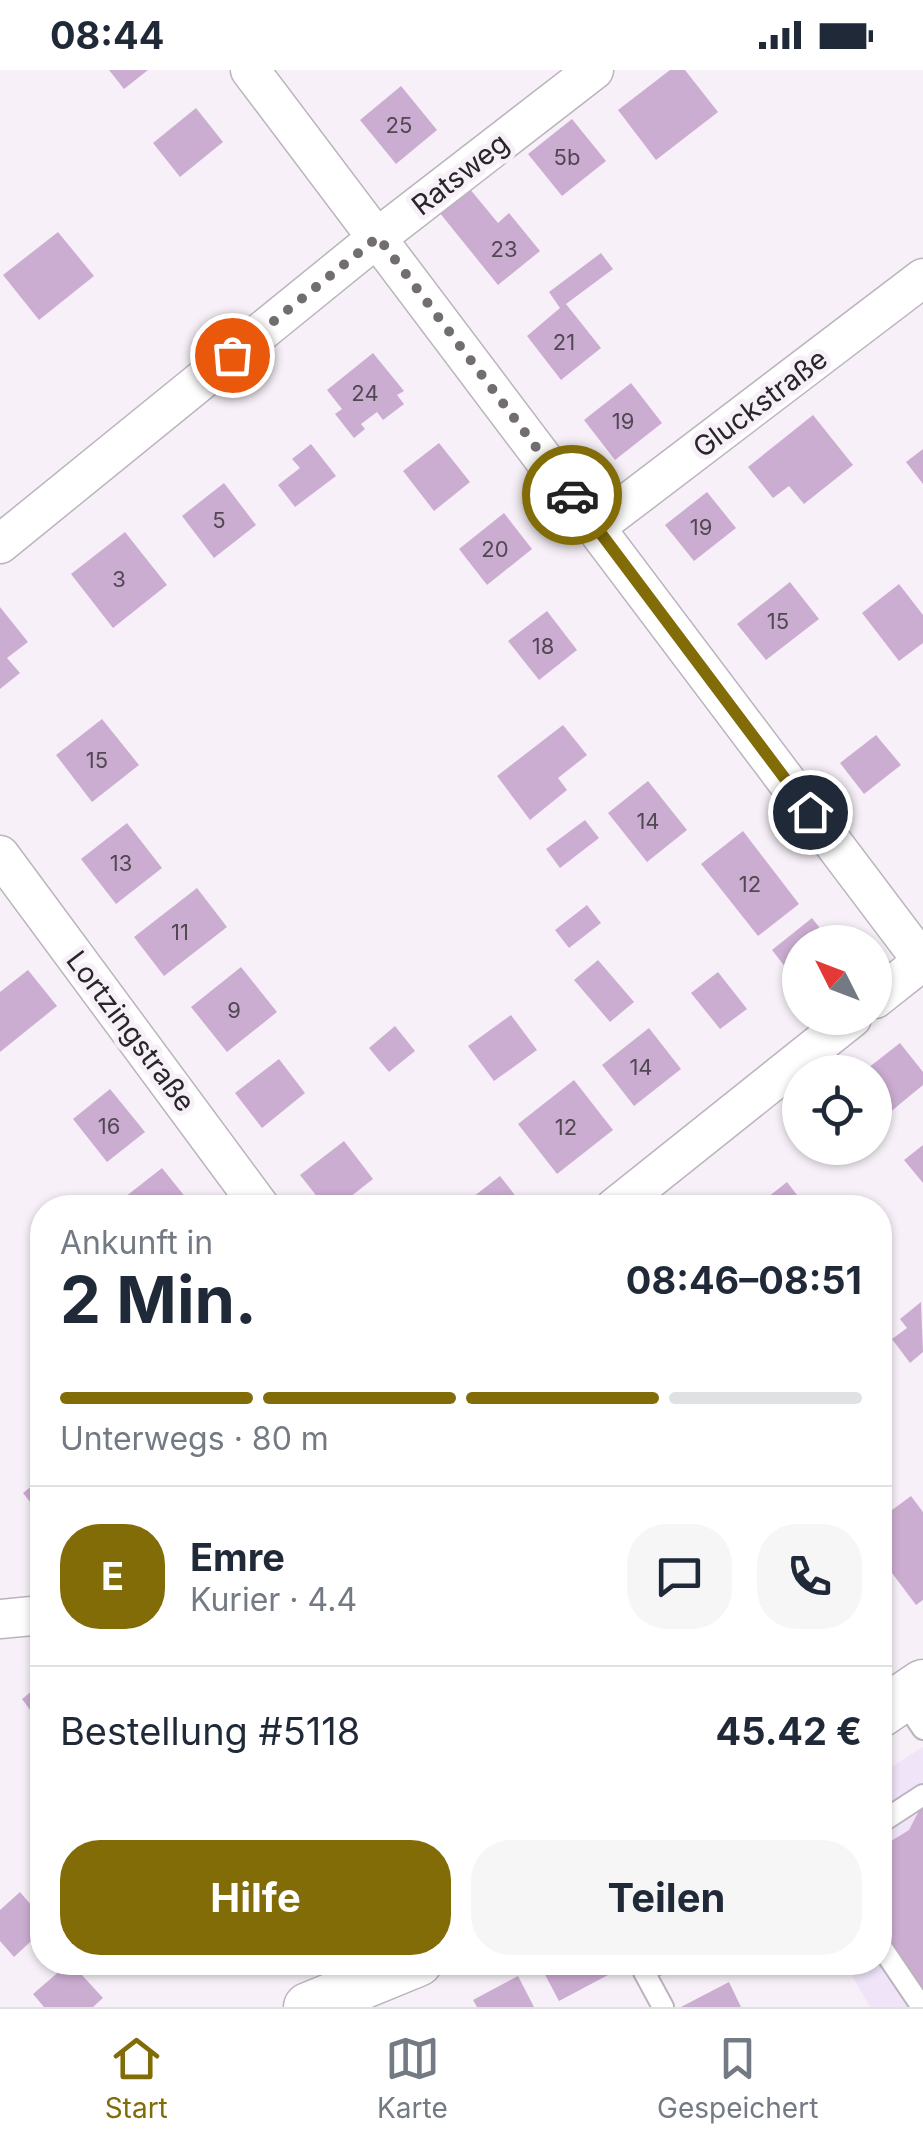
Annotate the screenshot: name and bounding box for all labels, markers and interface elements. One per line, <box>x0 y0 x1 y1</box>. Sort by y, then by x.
text: 08:44 <box>50 12 164 58</box>
house number: 25 <box>386 112 412 138</box>
street label: Ratsweg <box>405 126 515 222</box>
house number: 5b <box>554 144 580 170</box>
house number: 23 <box>490 236 518 262</box>
pin <box>190 313 275 398</box>
icon: bag <box>205 328 260 383</box>
house number: 21 <box>553 329 575 355</box>
street label: Gluckstraße <box>686 341 834 465</box>
house number: 24 <box>351 380 379 406</box>
house number: 19 <box>612 408 634 434</box>
courier <box>522 445 622 545</box>
icon: car <box>545 468 600 523</box>
house number: 5 <box>212 507 226 533</box>
house number: 19 <box>690 514 712 540</box>
house number: 20 <box>481 536 509 562</box>
house number: 3 <box>112 566 126 592</box>
house number: 15 <box>767 608 789 634</box>
house number: 18 <box>532 633 554 659</box>
house number: 15 <box>86 747 108 773</box>
pin <box>768 770 853 855</box>
icon: home <box>783 785 838 840</box>
house number: 14 <box>636 808 660 834</box>
house number: 13 <box>110 850 132 876</box>
house number: 12 <box>739 871 761 897</box>
house number: 11 <box>171 919 189 945</box>
north arrow <box>782 925 892 1035</box>
map controls <box>782 925 892 1165</box>
street label: Lortzingstraße <box>59 944 203 1118</box>
house number: 9 <box>227 997 241 1023</box>
house number: 14 <box>629 1054 653 1080</box>
button: locate <box>782 1055 892 1165</box>
house number: 16 <box>98 1113 120 1139</box>
house number: 12 <box>555 1114 577 1140</box>
text: Ankunft in <box>60 1223 213 1262</box>
text: 08:46–08:51 <box>626 1257 862 1303</box>
text: 2 Min. <box>60 1260 257 1339</box>
text: Unterwegs · 80 m <box>60 1419 329 1458</box>
button: chat <box>627 1524 732 1629</box>
button: phone <box>757 1524 862 1629</box>
text: Emre <box>190 1534 285 1580</box>
text: E <box>101 1553 124 1599</box>
text: Kurier · 4.4 <box>190 1580 357 1619</box>
text: Bestellung #5118 <box>60 1708 360 1754</box>
text: 45.42 € <box>716 1708 862 1754</box>
button: Hilfe <box>60 1840 451 1955</box>
button: Teilen <box>471 1840 862 1955</box>
tab: Start <box>105 2031 168 2125</box>
tab: Karte <box>377 2031 448 2125</box>
tab: Gespeichert <box>657 2031 818 2125</box>

